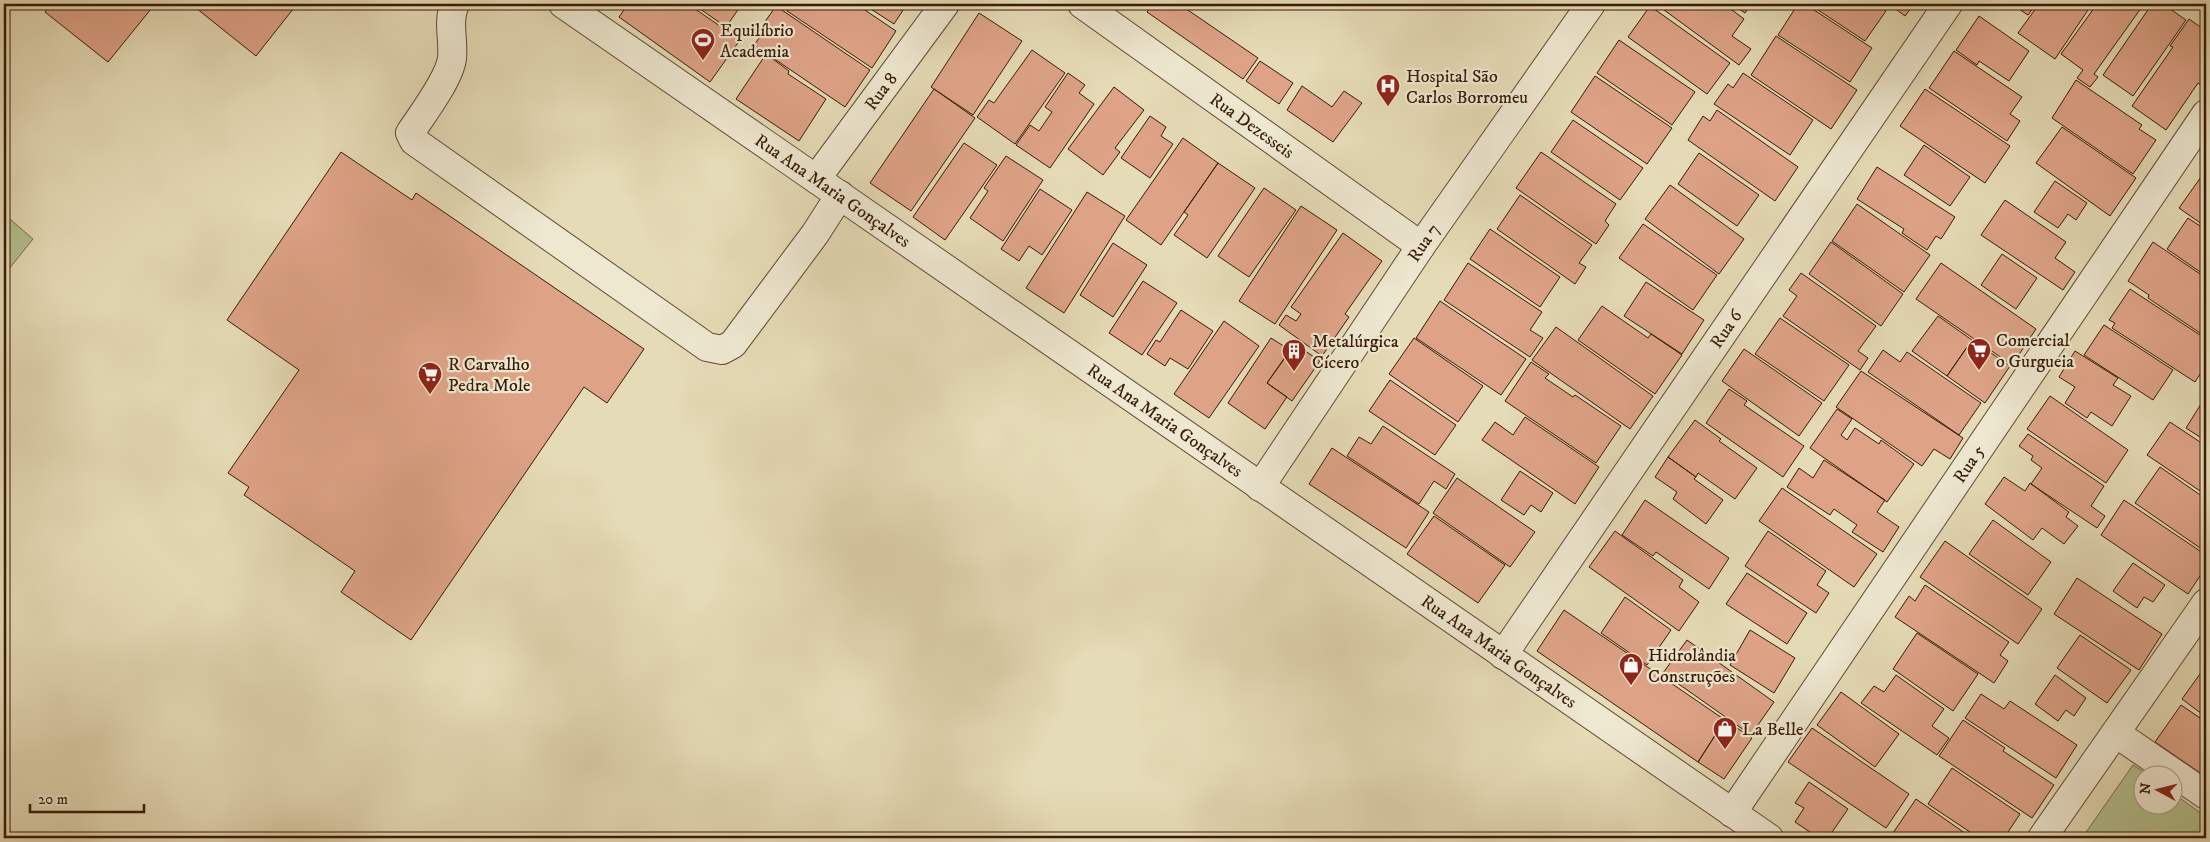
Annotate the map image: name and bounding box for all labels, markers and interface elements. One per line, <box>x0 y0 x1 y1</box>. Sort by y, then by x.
place label: Equilíbrio Academia <box>720 20 794 63</box>
sports icon: Equilíbrio Academia <box>690 27 716 61</box>
place label: Hospital São Carlos Borromeu <box>1406 66 1528 109</box>
street label: Rua 8 <box>860 69 903 115</box>
hospital icon: Hospital São Carlos Borromeu <box>1375 73 1401 107</box>
street label: Rua Dezesseis <box>1205 89 1298 164</box>
street label: Rua Ana Maria Gonçalves <box>750 130 914 253</box>
street label: Rua 7 <box>1403 220 1445 267</box>
street label: Rua 6 <box>1706 306 1748 353</box>
place label: Comercial o Gurgueia <box>1996 330 2074 373</box>
place label: Metalúrgica Cícero <box>1312 331 1399 374</box>
supermarket icon: Comercial o Gurgueia <box>1966 337 1992 371</box>
building icon: Metalúrgica Cícero <box>1281 338 1307 372</box>
place label: R Carvalho Pedra Mole <box>448 354 531 397</box>
street label: Rua Ana Maria Gonçalves <box>1082 360 1247 483</box>
supermarket icon: R Carvalho Pedra Mole <box>417 361 443 395</box>
street label: Rua 5 <box>1949 441 1990 487</box>
street label: Rua Ana Maria Gonçalves <box>1416 591 1580 714</box>
place label: Hidrolândia Construções <box>1648 645 1736 688</box>
shop icon: Hidrolândia Construções <box>1618 652 1644 686</box>
shop icon: La Belle <box>1712 716 1738 750</box>
place label: La Belle <box>1742 719 1804 741</box>
north arrow <box>2132 764 2182 814</box>
text: N <box>2136 781 2156 795</box>
scale bar <box>30 782 144 814</box>
text: 20 m <box>38 790 68 809</box>

